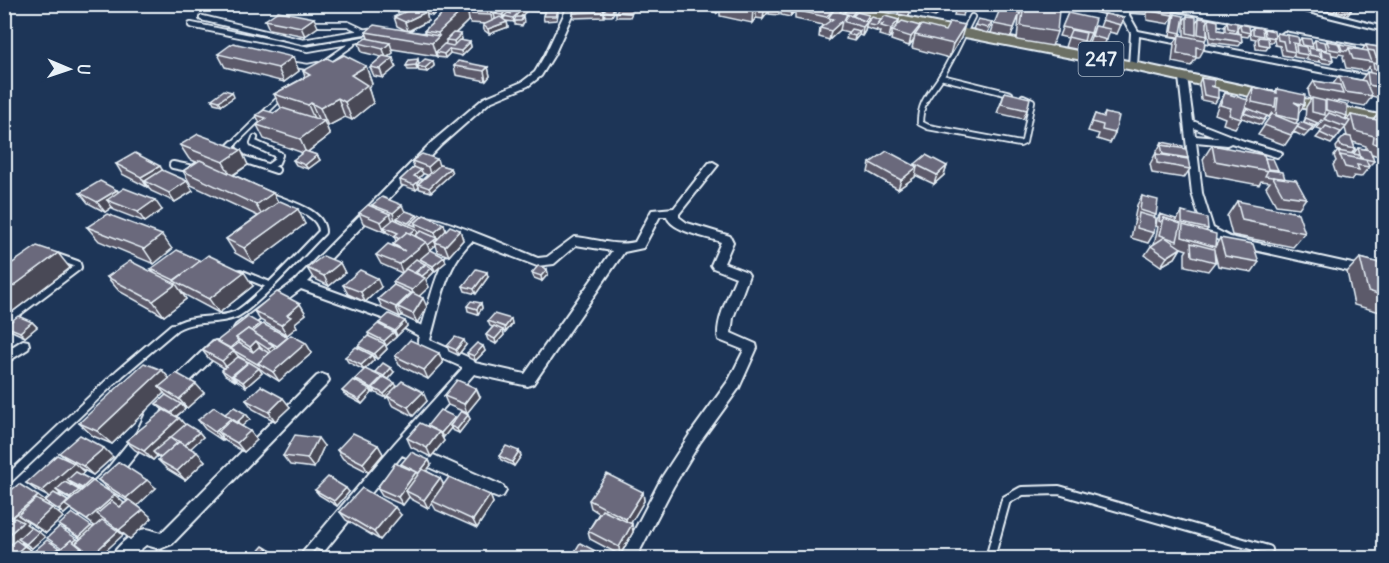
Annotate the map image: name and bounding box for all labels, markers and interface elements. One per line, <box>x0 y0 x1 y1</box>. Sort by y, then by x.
north arrow <box>39 39 99 99</box>
road number: 247 <box>1078 42 1124 76</box>
text: U <box>74 64 94 75</box>

